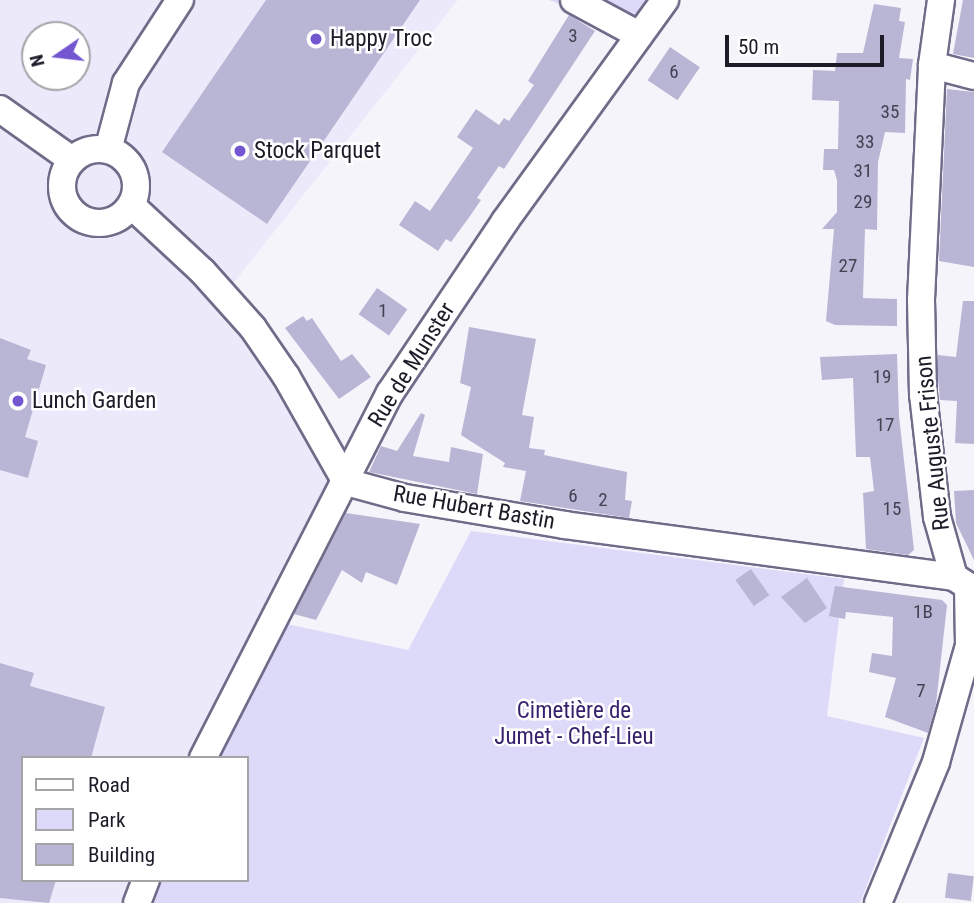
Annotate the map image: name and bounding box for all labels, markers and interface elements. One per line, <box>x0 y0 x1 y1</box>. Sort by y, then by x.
north arrow <box>21 21 91 91</box>
scale bar <box>729 21 888 65</box>
place label: Happy Troc <box>330 25 433 53</box>
house number: 3 <box>568 25 578 47</box>
marker: Happy Troc <box>308 31 324 47</box>
text: 50 m <box>738 35 779 59</box>
text: N <box>25 52 50 69</box>
house number: 6 <box>669 61 679 83</box>
house number: 35 <box>881 101 899 123</box>
house number: 33 <box>856 131 874 153</box>
place label: Stock Parquet <box>254 137 381 165</box>
marker: Stock Parquet <box>232 143 248 159</box>
house number: 31 <box>854 160 872 182</box>
house number: 29 <box>854 191 872 213</box>
house number: 27 <box>839 255 857 277</box>
street label: Rue de Munster <box>363 298 461 432</box>
house number: 1 <box>378 300 388 322</box>
street label: Rue Auguste Frison <box>910 354 956 532</box>
house number: 19 <box>873 366 891 388</box>
place label: Lunch Garden <box>32 387 156 415</box>
marker: Lunch Garden <box>10 393 26 409</box>
house number: 17 <box>876 414 894 436</box>
street label: Rue Hubert Bastin <box>391 480 557 536</box>
house number: 6 <box>568 485 578 507</box>
house number: 2 <box>598 489 608 511</box>
house number: 15 <box>883 498 901 520</box>
house number: 1B <box>913 601 933 623</box>
house number: 7 <box>916 680 926 702</box>
park label: Cimetière de Jumet - Chef-Lieu <box>494 697 654 751</box>
legend <box>21 756 248 882</box>
text: Road <box>88 773 130 797</box>
text: Park <box>88 808 125 832</box>
text: Building <box>88 843 155 867</box>

